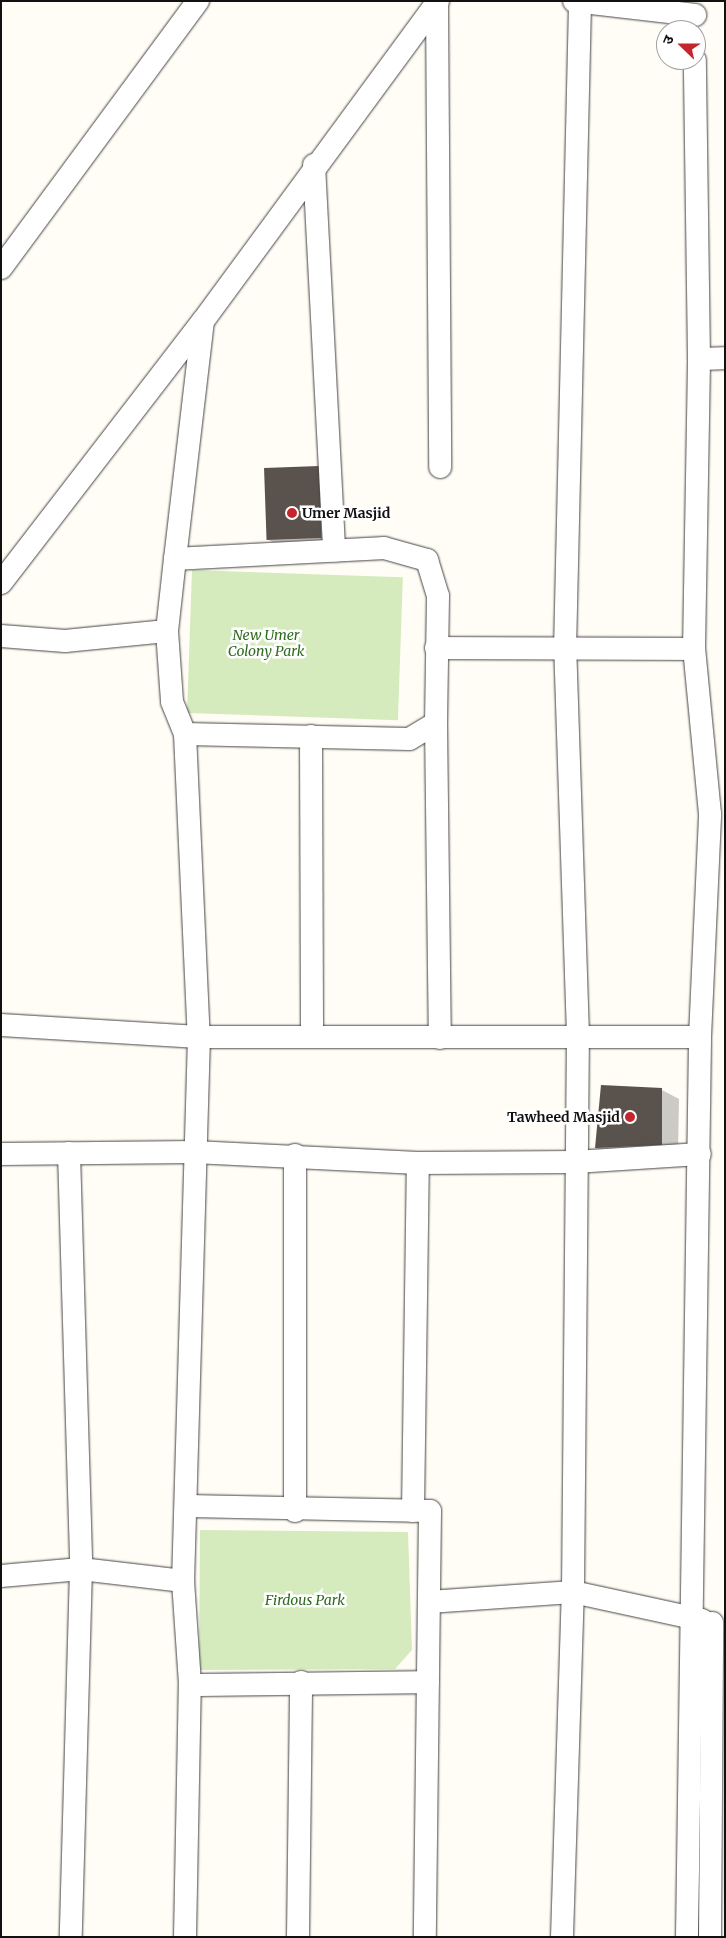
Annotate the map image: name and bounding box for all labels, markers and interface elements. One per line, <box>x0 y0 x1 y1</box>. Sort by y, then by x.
north arrow <box>656 20 706 70</box>
text: उ <box>658 33 678 47</box>
place label: Umer Masjid <box>302 505 390 521</box>
marker: Umer Masjid <box>286 507 298 519</box>
park label: New Umer Colony Park <box>228 627 304 660</box>
place label: Tawheed Masjid <box>507 1109 620 1125</box>
marker: Tawheed Masjid <box>624 1111 636 1123</box>
park label: Firdous Park <box>265 1592 345 1608</box>

